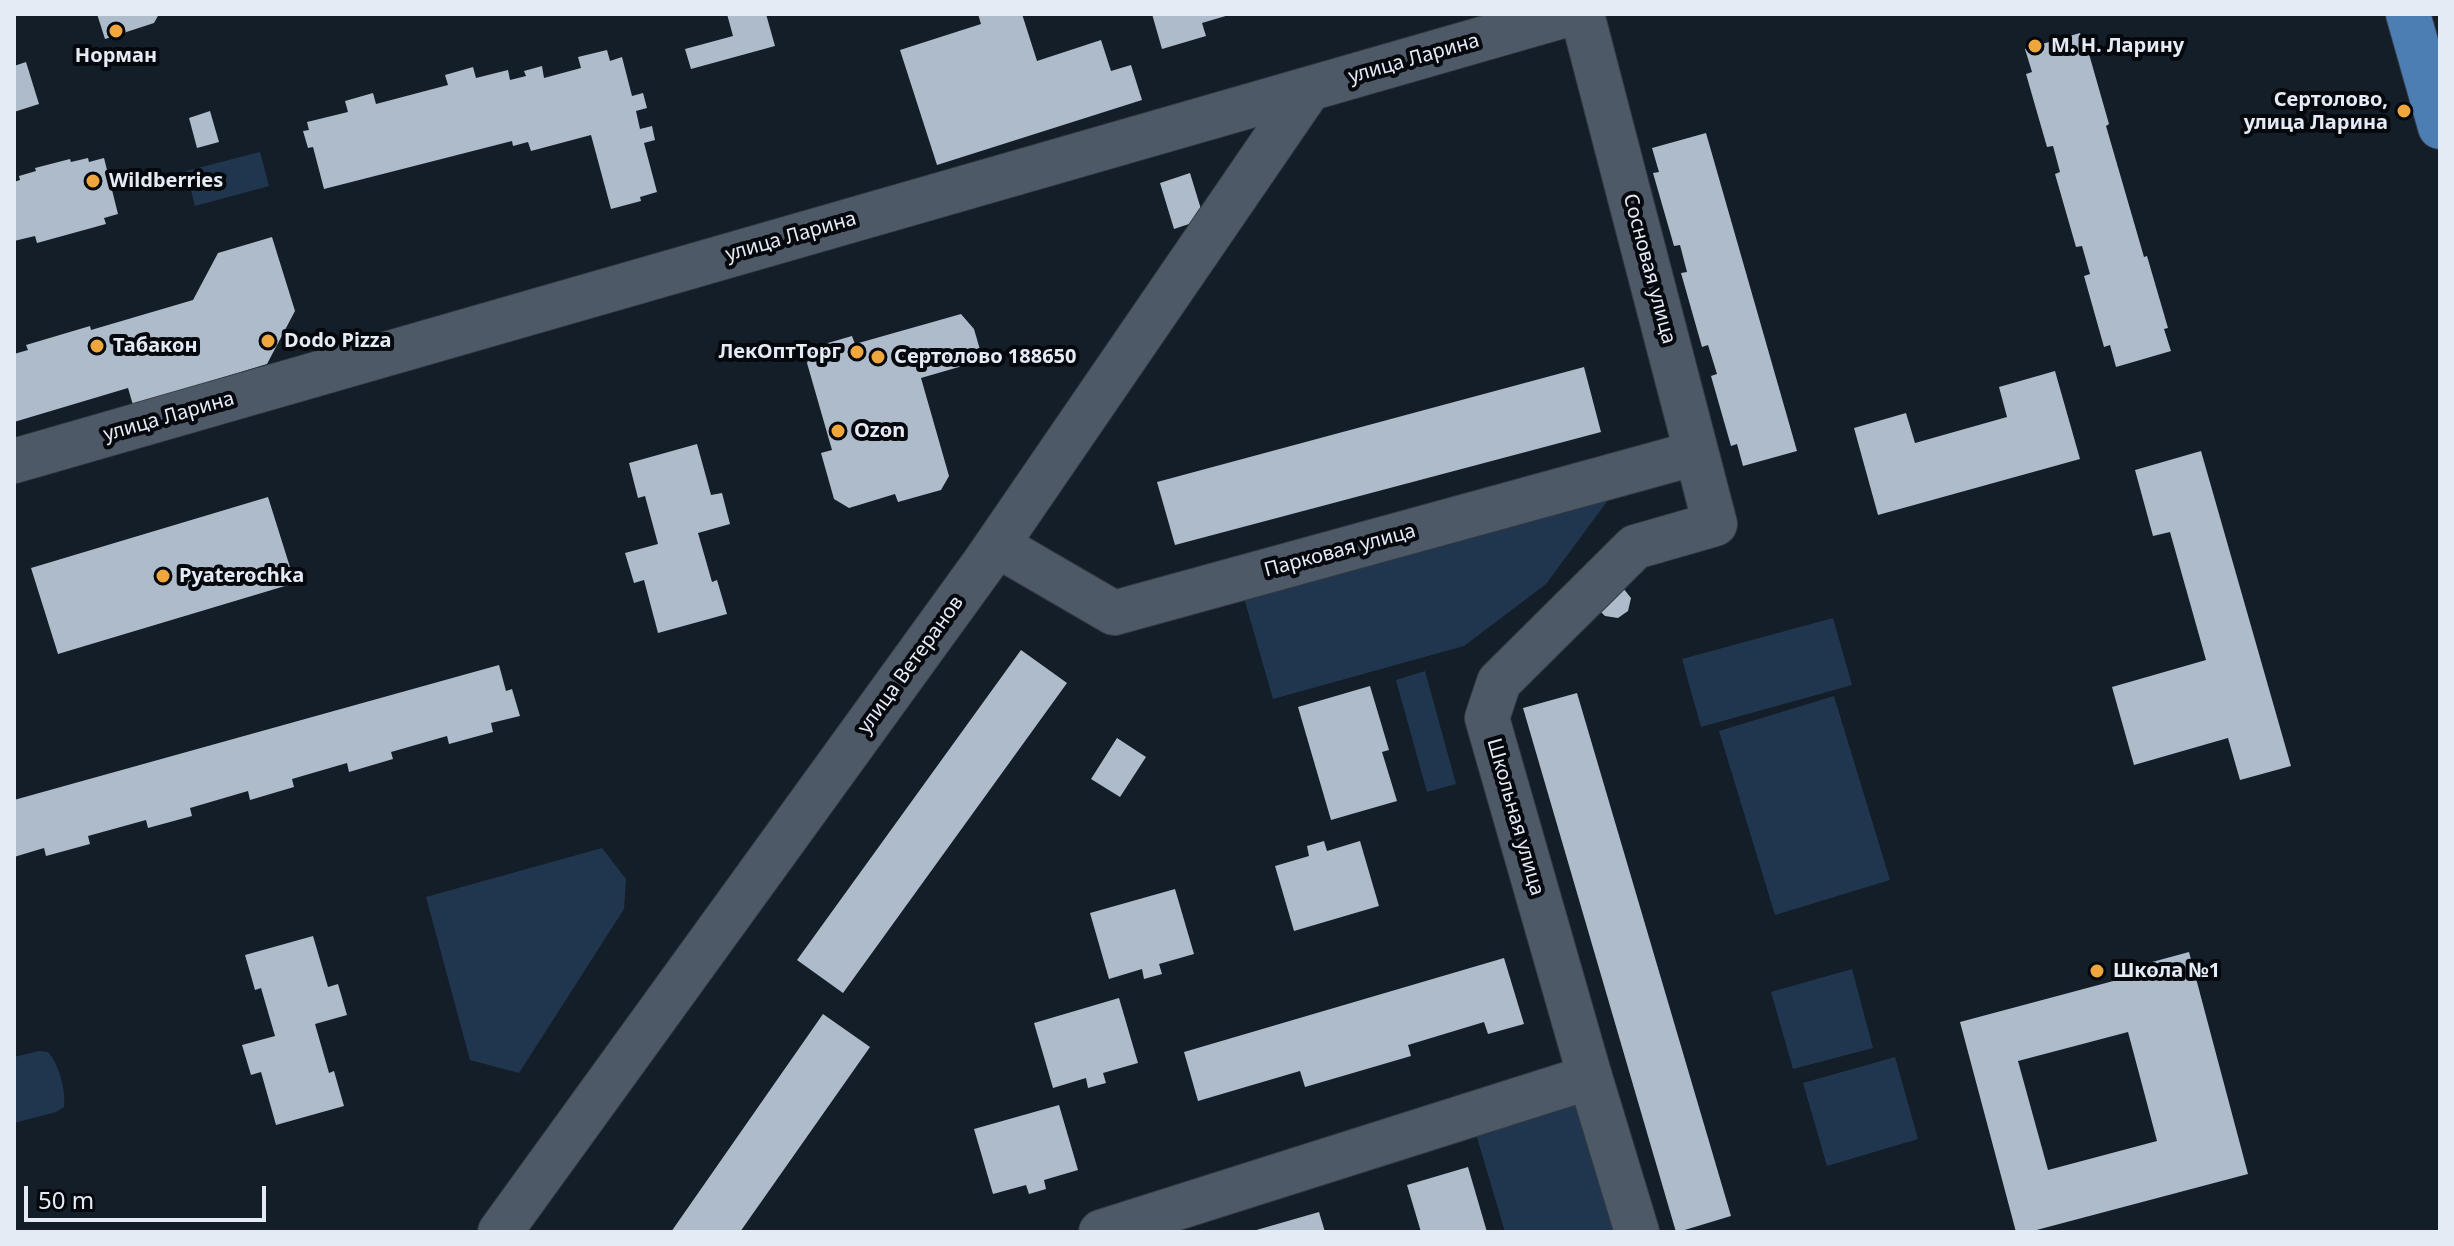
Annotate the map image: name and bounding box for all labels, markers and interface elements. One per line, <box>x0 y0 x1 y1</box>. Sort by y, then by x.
marker: Норман <box>107 22 125 40</box>
street label: улица Ларина <box>1346 29 1482 89</box>
place label: М. Н. Ларину <box>2051 34 2184 58</box>
marker: М. Н. Ларину <box>2026 37 2044 55</box>
place label: Норман <box>75 44 157 68</box>
place label: Сертолово, улица Ларина <box>2244 88 2388 135</box>
marker: Сертолово, улица Ларина <box>2395 102 2413 120</box>
place label: Wildberries <box>109 169 223 193</box>
marker: Wildberries <box>84 172 102 190</box>
street label: Сосновая улица <box>1617 191 1681 347</box>
street label: улица Ларина <box>723 207 859 267</box>
place label: Dodo Pizza <box>284 329 392 353</box>
marker: Dodo Pizza <box>259 332 277 350</box>
place label: Табакон <box>113 334 198 358</box>
marker: Табакон <box>88 337 106 355</box>
place label: ЛекОптТорг <box>719 340 841 364</box>
marker: ЛекОптТорг <box>848 343 866 361</box>
place label: Сертолово 188650 <box>894 345 1076 369</box>
marker: Сертолово 188650 <box>869 348 887 366</box>
street label: улица Ларина <box>101 387 237 447</box>
place label: Ozon <box>854 419 905 443</box>
marker: Ozon <box>829 422 847 440</box>
street label: Парковая улица <box>1262 519 1418 583</box>
place label: Pyaterochka <box>179 564 304 588</box>
marker: Pyaterochka <box>154 567 172 585</box>
street label: улица Ветеранов <box>853 591 969 739</box>
street label: Школьная улица <box>1481 736 1549 898</box>
place label: Школа №1 <box>2113 959 2220 983</box>
marker: Школа №1 <box>2088 962 2106 980</box>
scale bar <box>28 1170 270 1220</box>
text: 50 m <box>38 1183 94 1216</box>

